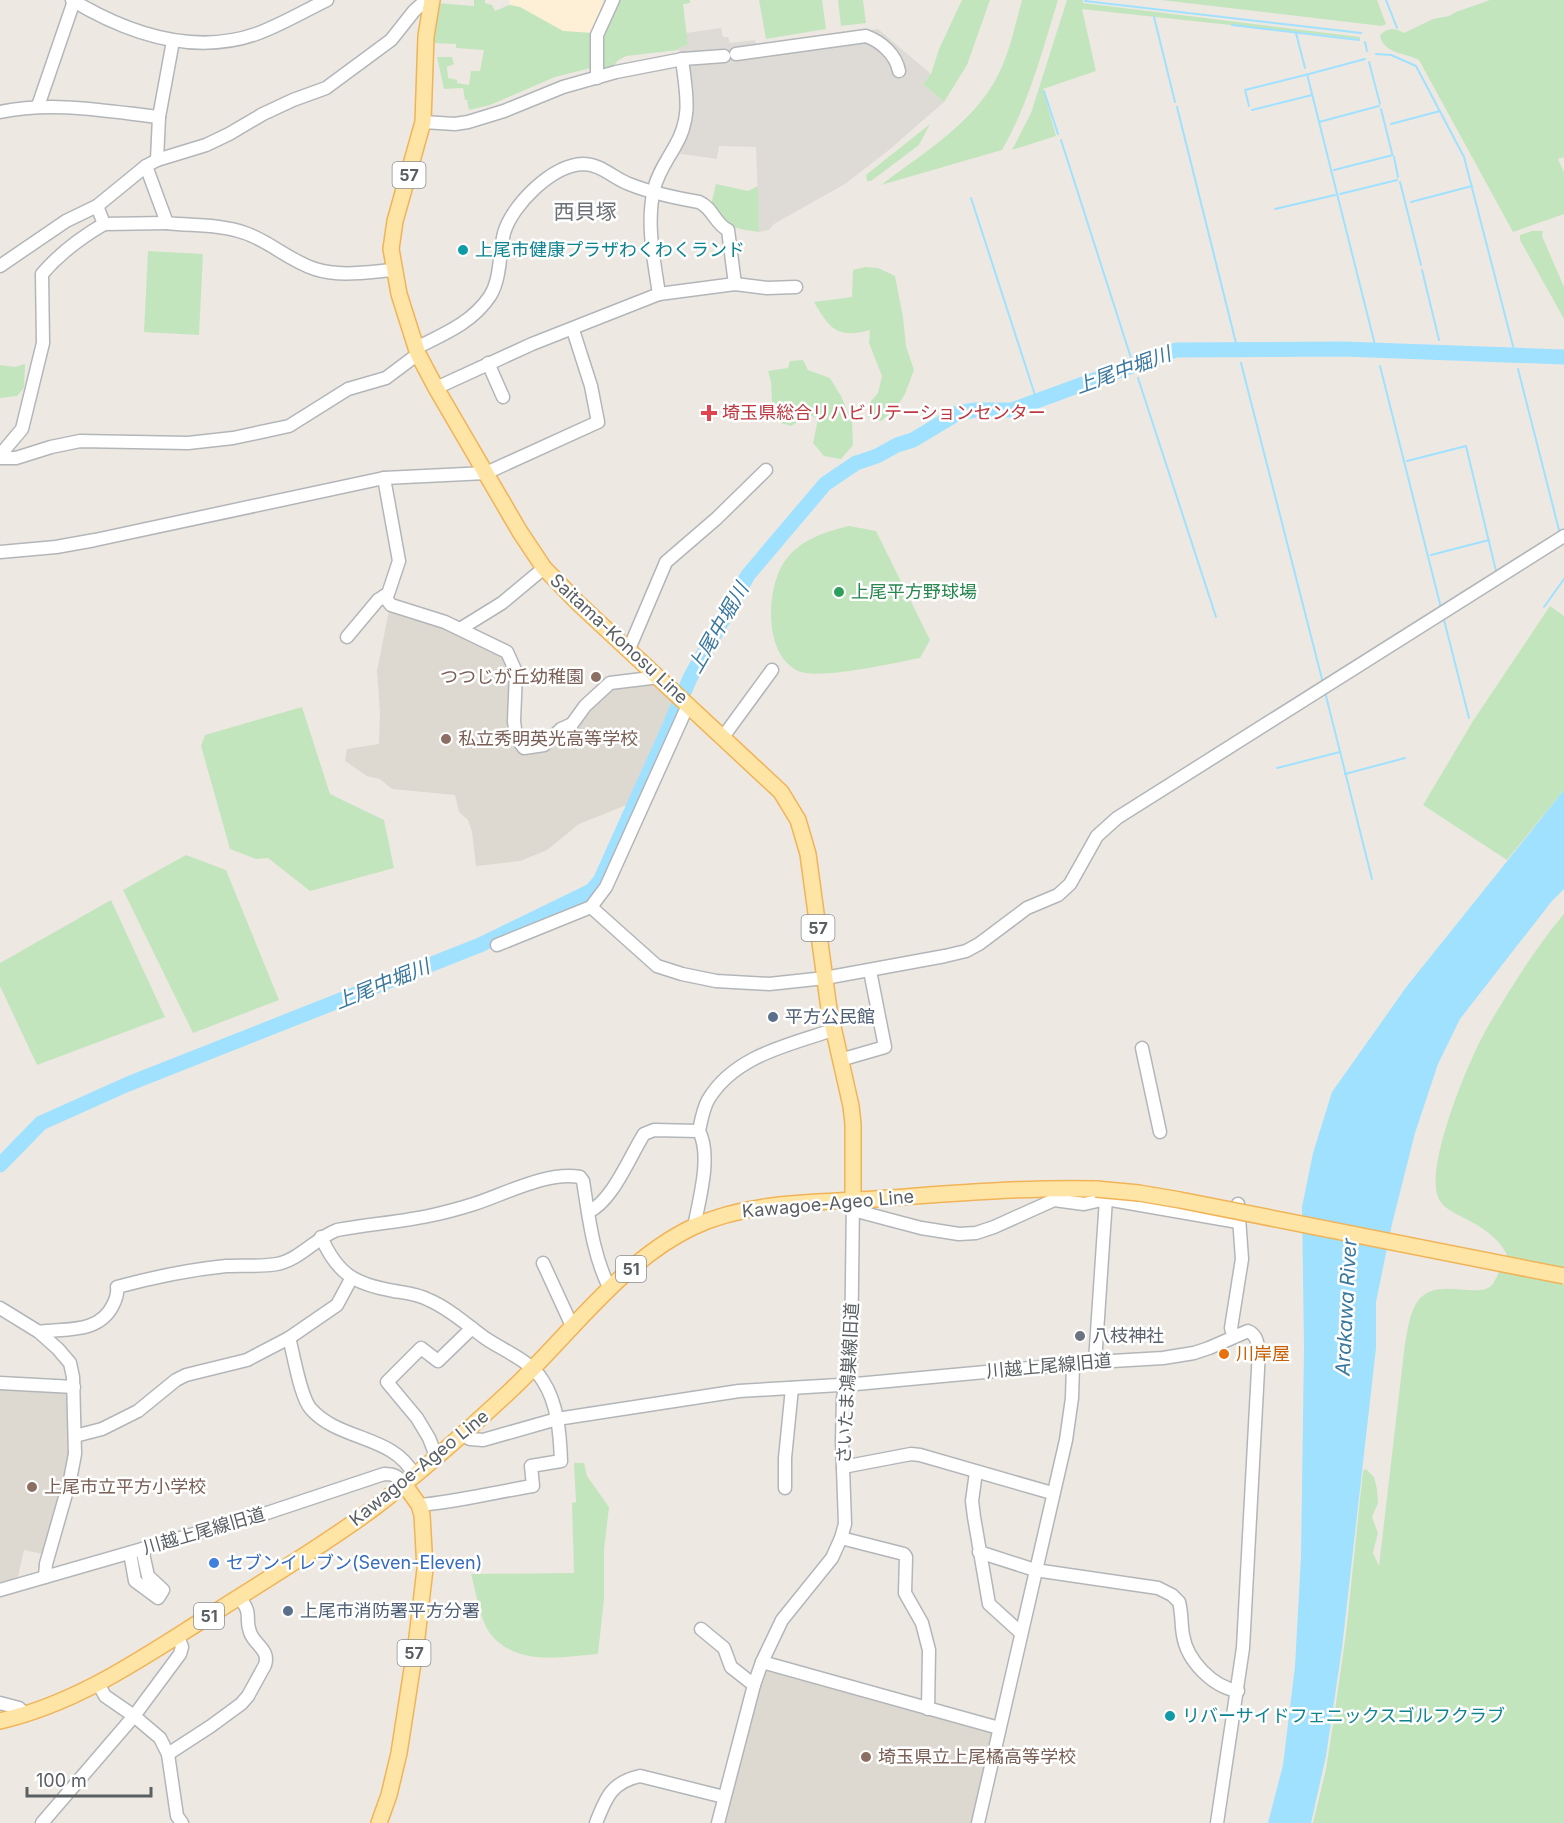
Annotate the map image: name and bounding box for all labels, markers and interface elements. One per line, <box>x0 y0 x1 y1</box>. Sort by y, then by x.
road number: 57 <box>392 162 426 188</box>
district label: 西貝塚 <box>554 199 617 224</box>
place label: 上尾市健康プラザわくわくランド <box>475 239 745 260</box>
marker: 上尾市健康プラザわくわくランド <box>456 243 470 257</box>
water label: 上尾中堀川 <box>1072 341 1176 398</box>
place label: 埼玉県総合リハビリテーションセンター <box>722 402 1046 423</box>
marker: 埼玉県総合リハビリテーションセンター <box>700 404 718 422</box>
street label: Saitama-Konosu Line <box>546 569 693 708</box>
water label: 上尾中堀川 <box>683 577 754 677</box>
place label: 上尾平方野球場 <box>851 581 977 602</box>
marker: 上尾平方野球場 <box>832 585 846 599</box>
place label: つつじが丘幼稚園 <box>440 666 584 687</box>
marker: つつじが丘幼稚園 <box>589 670 603 684</box>
place label: 私立秀明英光高等学校 <box>458 728 638 749</box>
marker: 私立秀明英光高等学校 <box>439 732 453 746</box>
road number: 57 <box>802 915 834 941</box>
water label: 上尾中堀川 <box>331 953 435 1014</box>
place label: 平方公民館 <box>785 1006 875 1027</box>
marker: 平方公民館 <box>766 1010 780 1024</box>
street label: Kawagoe-Ageo Line <box>741 1186 915 1221</box>
water label: Arakawa River <box>1330 1237 1362 1377</box>
road number: 51 <box>616 1256 646 1282</box>
street label: さいたま鴻巣線旧道 <box>833 1302 862 1464</box>
place label: 八枝神社 <box>1092 1325 1164 1346</box>
marker: 八枝神社 <box>1073 1329 1087 1343</box>
place label: 川岸屋 <box>1236 1343 1290 1364</box>
marker: 川岸屋 <box>1217 1347 1231 1361</box>
street label: 川越上尾線旧道 <box>985 1350 1113 1381</box>
street label: Kawagoe-Ageo Line <box>345 1405 492 1530</box>
place label: 上尾市立平方小学校 <box>44 1476 206 1497</box>
marker: 上尾市立平方小学校 <box>25 1480 39 1494</box>
street label: 川越上尾線旧道 <box>140 1503 267 1558</box>
place label: セブンイレブン(Seven-Eleven) <box>226 1552 482 1573</box>
marker: セブンイレブン(Seven-Eleven) <box>207 1556 221 1570</box>
place label: 上尾市消防署平方分署 <box>300 1600 480 1621</box>
road number: 51 <box>194 1603 224 1629</box>
marker: 上尾市消防署平方分署 <box>281 1604 295 1618</box>
road number: 57 <box>398 1640 430 1666</box>
place label: リバーサイドフェニックスゴルフクラブ <box>1182 1705 1505 1726</box>
marker: リバーサイドフェニックスゴルフクラブ <box>1163 1709 1177 1723</box>
place label: 埼玉県立上尾橘高等学校 <box>878 1746 1076 1767</box>
marker: 埼玉県立上尾橘高等学校 <box>859 1750 873 1764</box>
scale bar <box>27 1760 152 1798</box>
text: 100 m <box>36 1770 87 1791</box>

